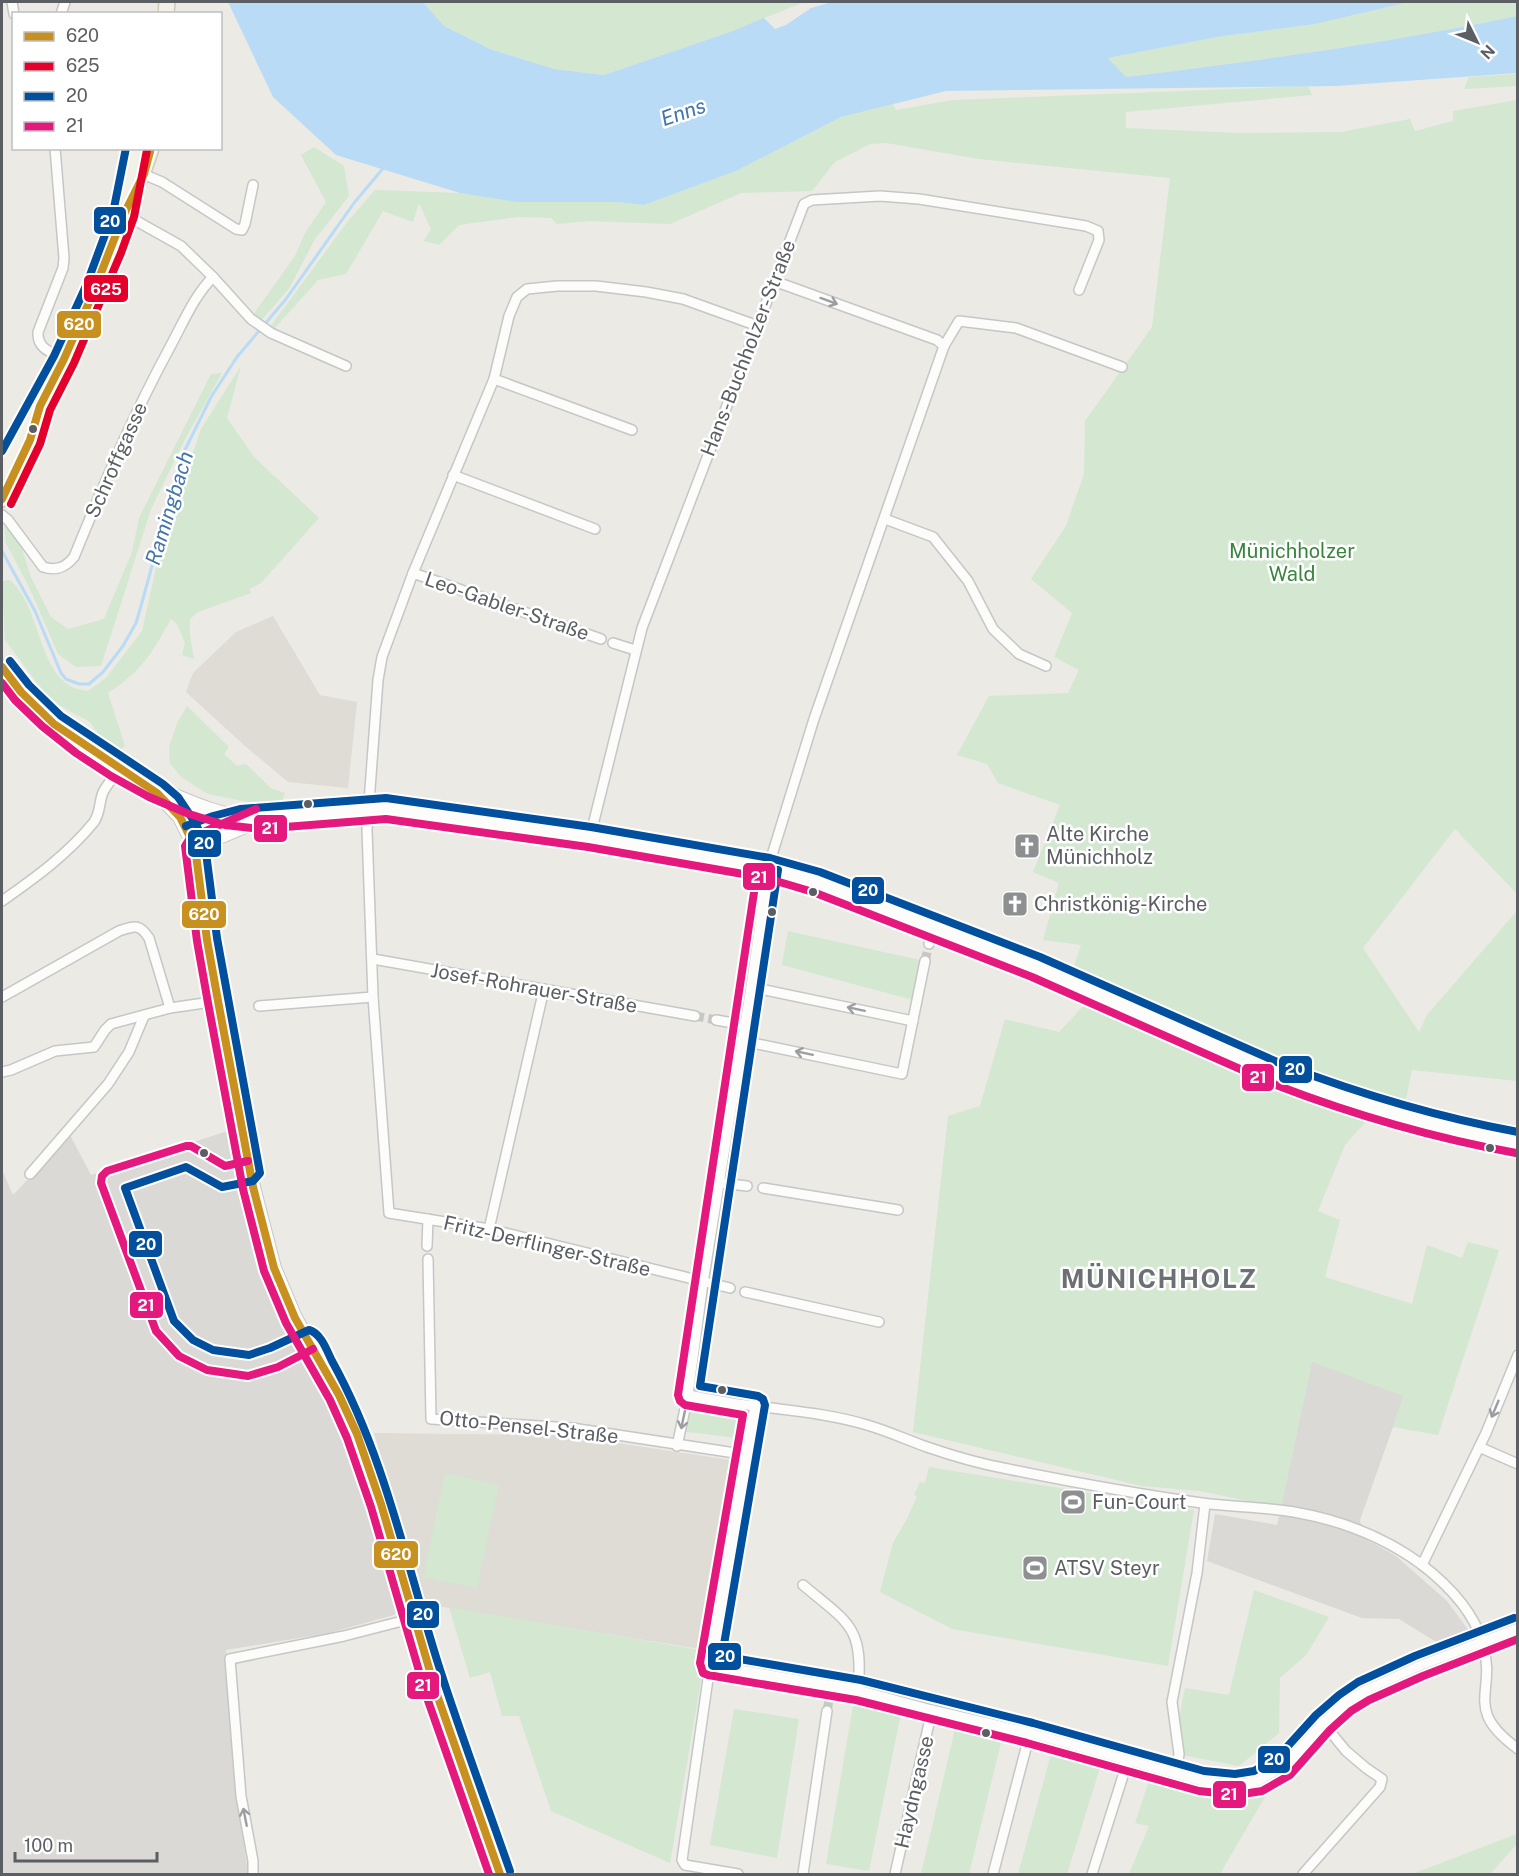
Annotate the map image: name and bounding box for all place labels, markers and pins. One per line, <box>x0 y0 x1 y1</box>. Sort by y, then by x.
unlabelled marker <box>27 423 39 435</box>
unlabelled marker <box>302 798 314 810</box>
place label: Alte Kirche Münichholz <box>1046 822 1153 869</box>
church icon: Alte Kirche Münichholz <box>1012 831 1042 861</box>
unlabelled marker <box>807 886 819 898</box>
church icon: Christkönig-Kirche <box>1000 889 1030 919</box>
place label: Christkönig-Kirche <box>1034 892 1207 916</box>
unlabelled marker <box>766 906 778 918</box>
unlabelled marker <box>1484 1142 1496 1154</box>
unlabelled marker <box>198 1147 210 1159</box>
unlabelled marker <box>716 1384 728 1396</box>
sports icon: Fun-Court <box>1058 1487 1088 1517</box>
place label: Fun-Court <box>1092 1490 1187 1514</box>
sports icon: ATSV Steyr <box>1020 1553 1050 1583</box>
place label: ATSV Steyr <box>1054 1556 1160 1580</box>
unlabelled marker <box>980 1727 992 1739</box>

